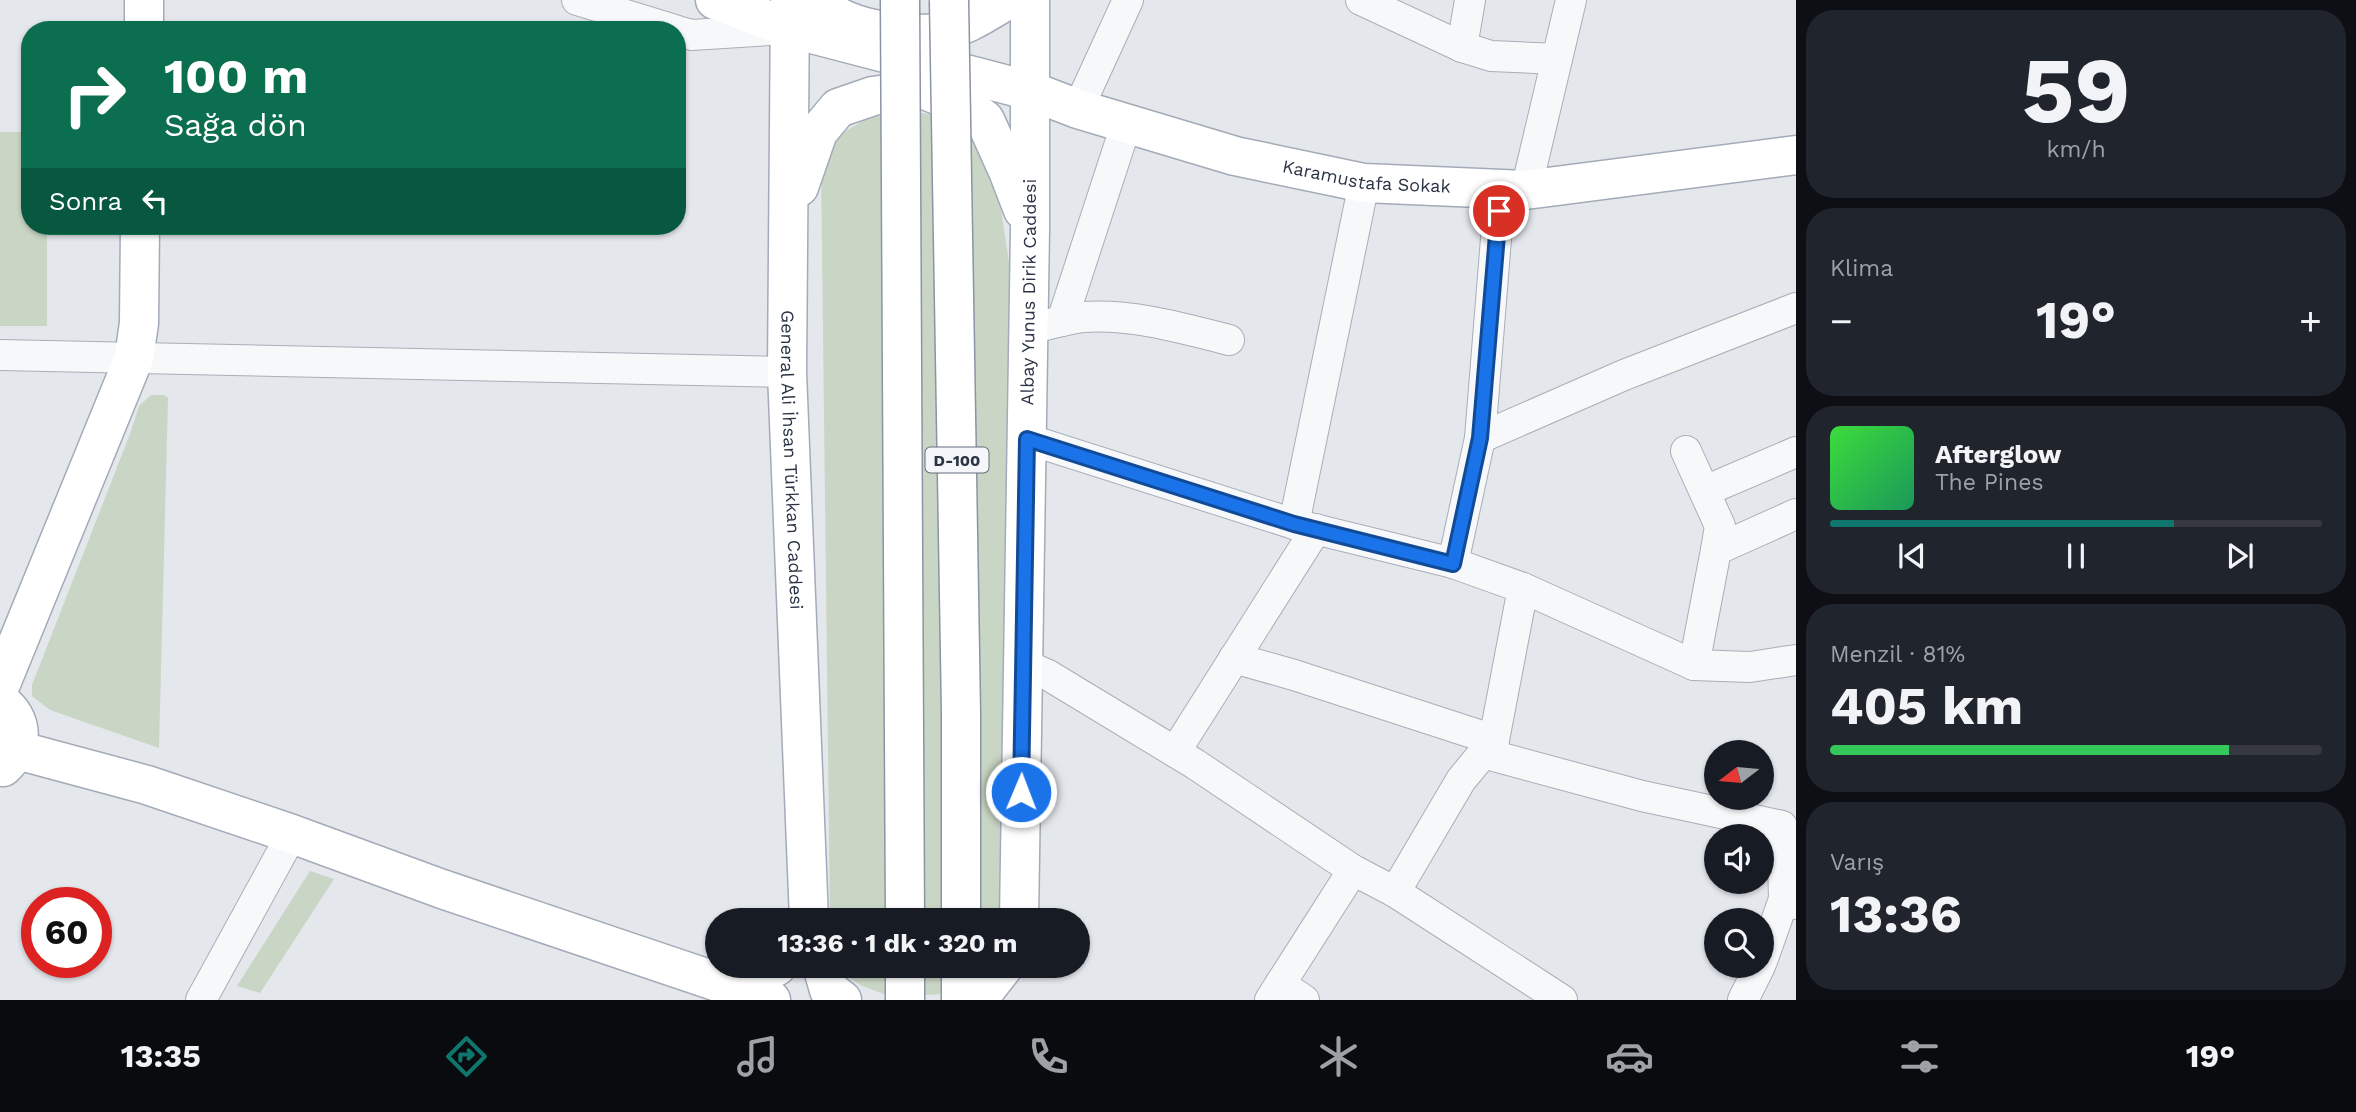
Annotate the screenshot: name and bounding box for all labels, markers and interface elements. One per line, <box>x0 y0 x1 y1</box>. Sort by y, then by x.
text: 59 <box>2021 37 2131 144</box>
text: 100 m <box>164 47 308 105</box>
icon: right <box>49 49 140 140</box>
text: Sağa dön <box>164 106 307 144</box>
text: km/h <box>2046 136 2106 163</box>
street label: Karamustafa Sokak <box>1281 155 1451 197</box>
street label: Albay Yunus Dirik Caddesi <box>1016 179 1040 406</box>
pin <box>1469 181 1529 241</box>
icon: left <box>136 182 174 220</box>
text: Sonra <box>49 186 122 216</box>
icon: arrive <box>1480 192 1518 230</box>
text: Klima <box>1830 255 1893 282</box>
text: 19° <box>2036 290 2116 351</box>
text: − <box>1830 299 1853 343</box>
text: + <box>2299 299 2322 343</box>
street label: General Ali İhsan Türkkan Caddesi <box>777 310 808 610</box>
text: Afterglow <box>1935 439 2061 469</box>
road number: D-100 <box>926 447 988 472</box>
text: The Pines <box>1935 469 2044 496</box>
icon: previous <box>1893 537 1931 575</box>
icon: pause <box>2057 537 2095 575</box>
icon: next <box>2221 537 2259 575</box>
text: Menzil · 81% <box>1830 641 1965 668</box>
text: 405 km <box>1830 676 2023 737</box>
north arrow <box>1704 740 1774 810</box>
map controls <box>1704 740 1774 978</box>
position arrow <box>984 755 1058 829</box>
button: sound <box>1704 824 1774 894</box>
text: Varış <box>1830 849 1884 876</box>
text: 13:36 <box>1830 884 1962 945</box>
speed limit sign: 60 <box>21 887 112 978</box>
button: search <box>1704 908 1774 978</box>
text: 13:36 · 1 dk · 320 m <box>778 928 1018 958</box>
icon: directions <box>442 1032 491 1081</box>
icon: music <box>733 1032 782 1081</box>
icon: phone <box>1024 1032 1073 1081</box>
icon: climate <box>1314 1032 1363 1081</box>
icon: car <box>1605 1032 1654 1081</box>
icon: filters <box>1895 1032 1944 1081</box>
text: 13:35 <box>121 1037 201 1075</box>
text: 19° <box>2186 1037 2235 1075</box>

